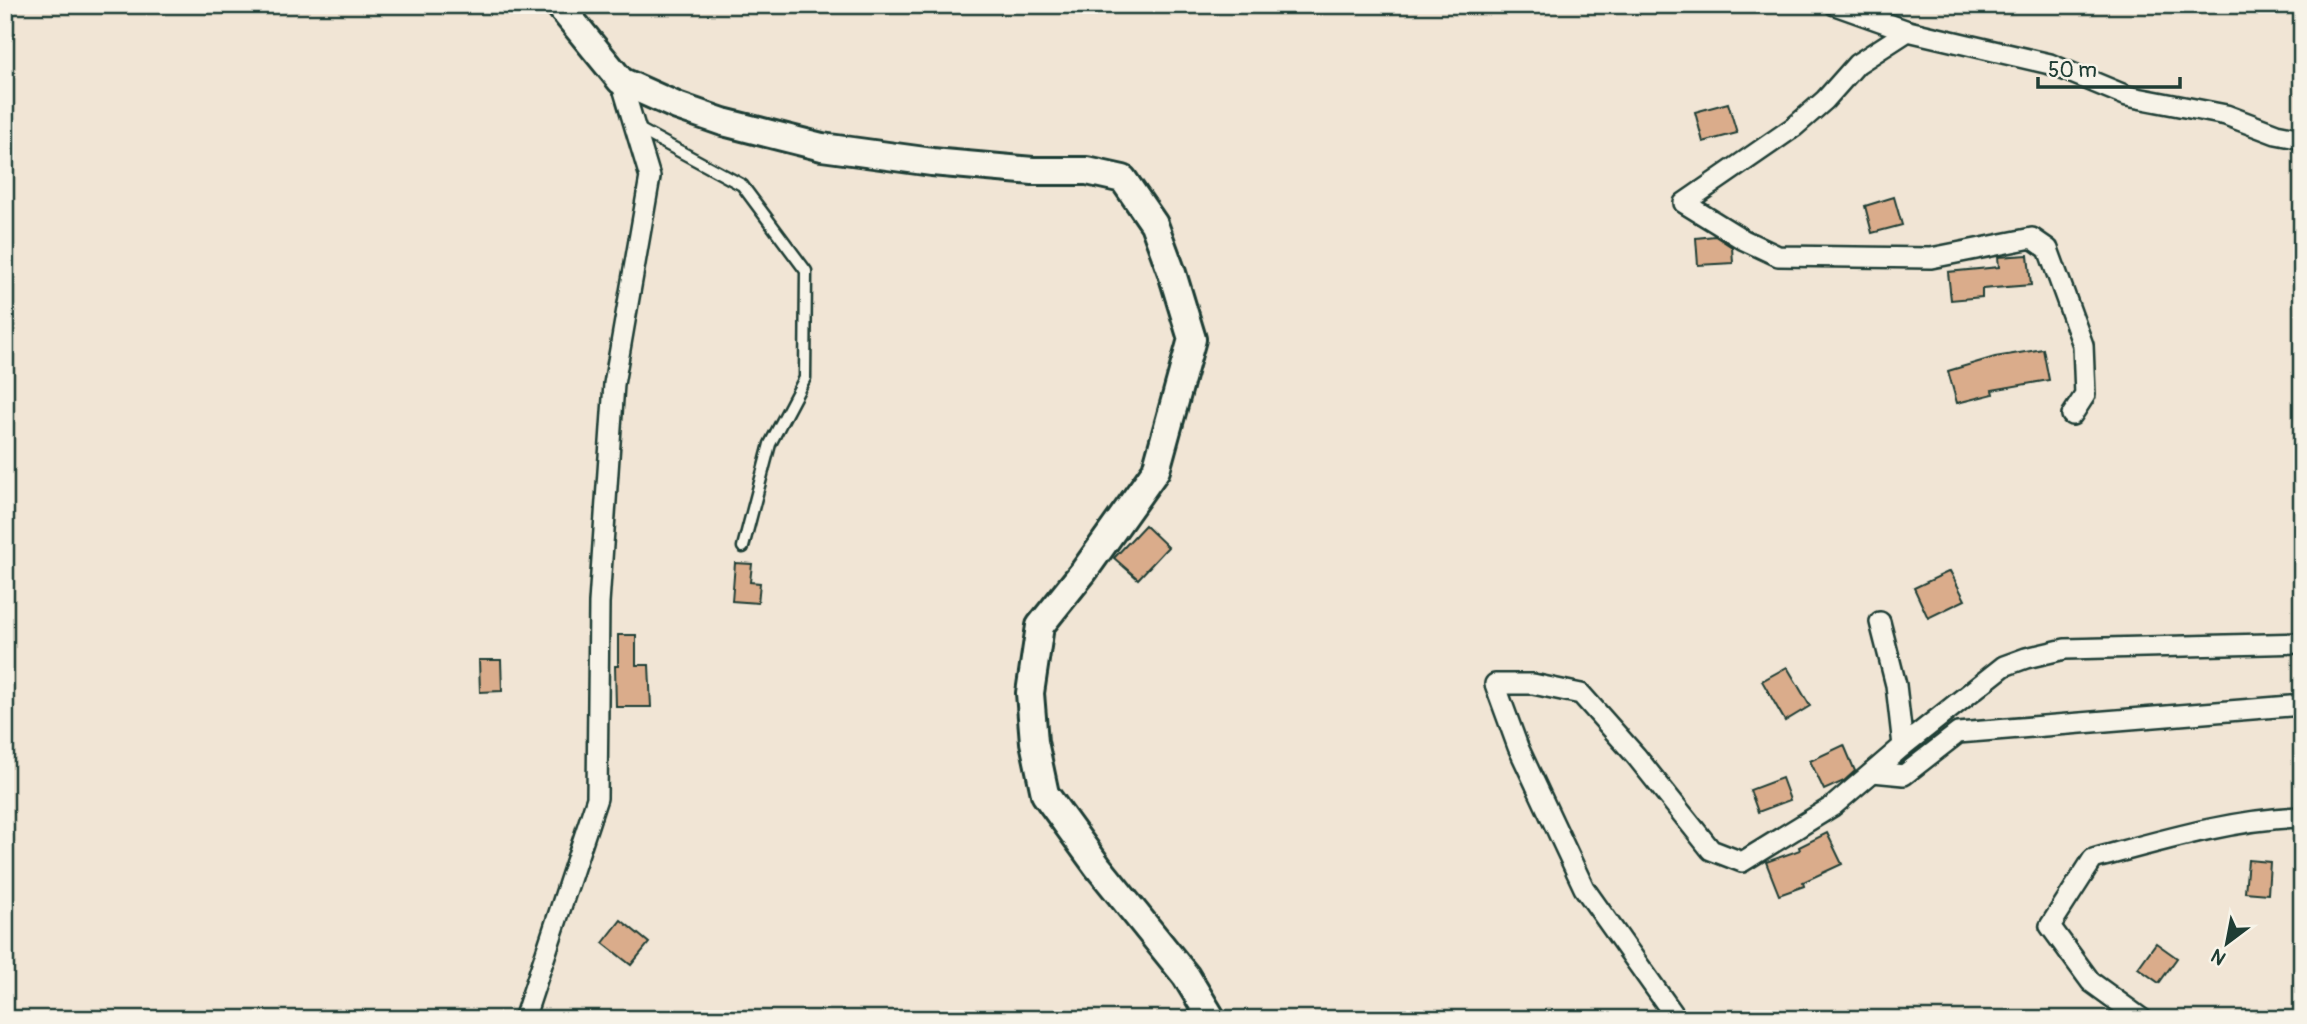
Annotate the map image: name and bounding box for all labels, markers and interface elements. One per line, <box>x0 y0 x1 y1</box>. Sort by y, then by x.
scale bar <box>2038 46 2179 90</box>
text: 50 m <box>2048 57 2097 84</box>
north arrow <box>2192 908 2262 978</box>
text: N <box>2207 943 2230 970</box>

